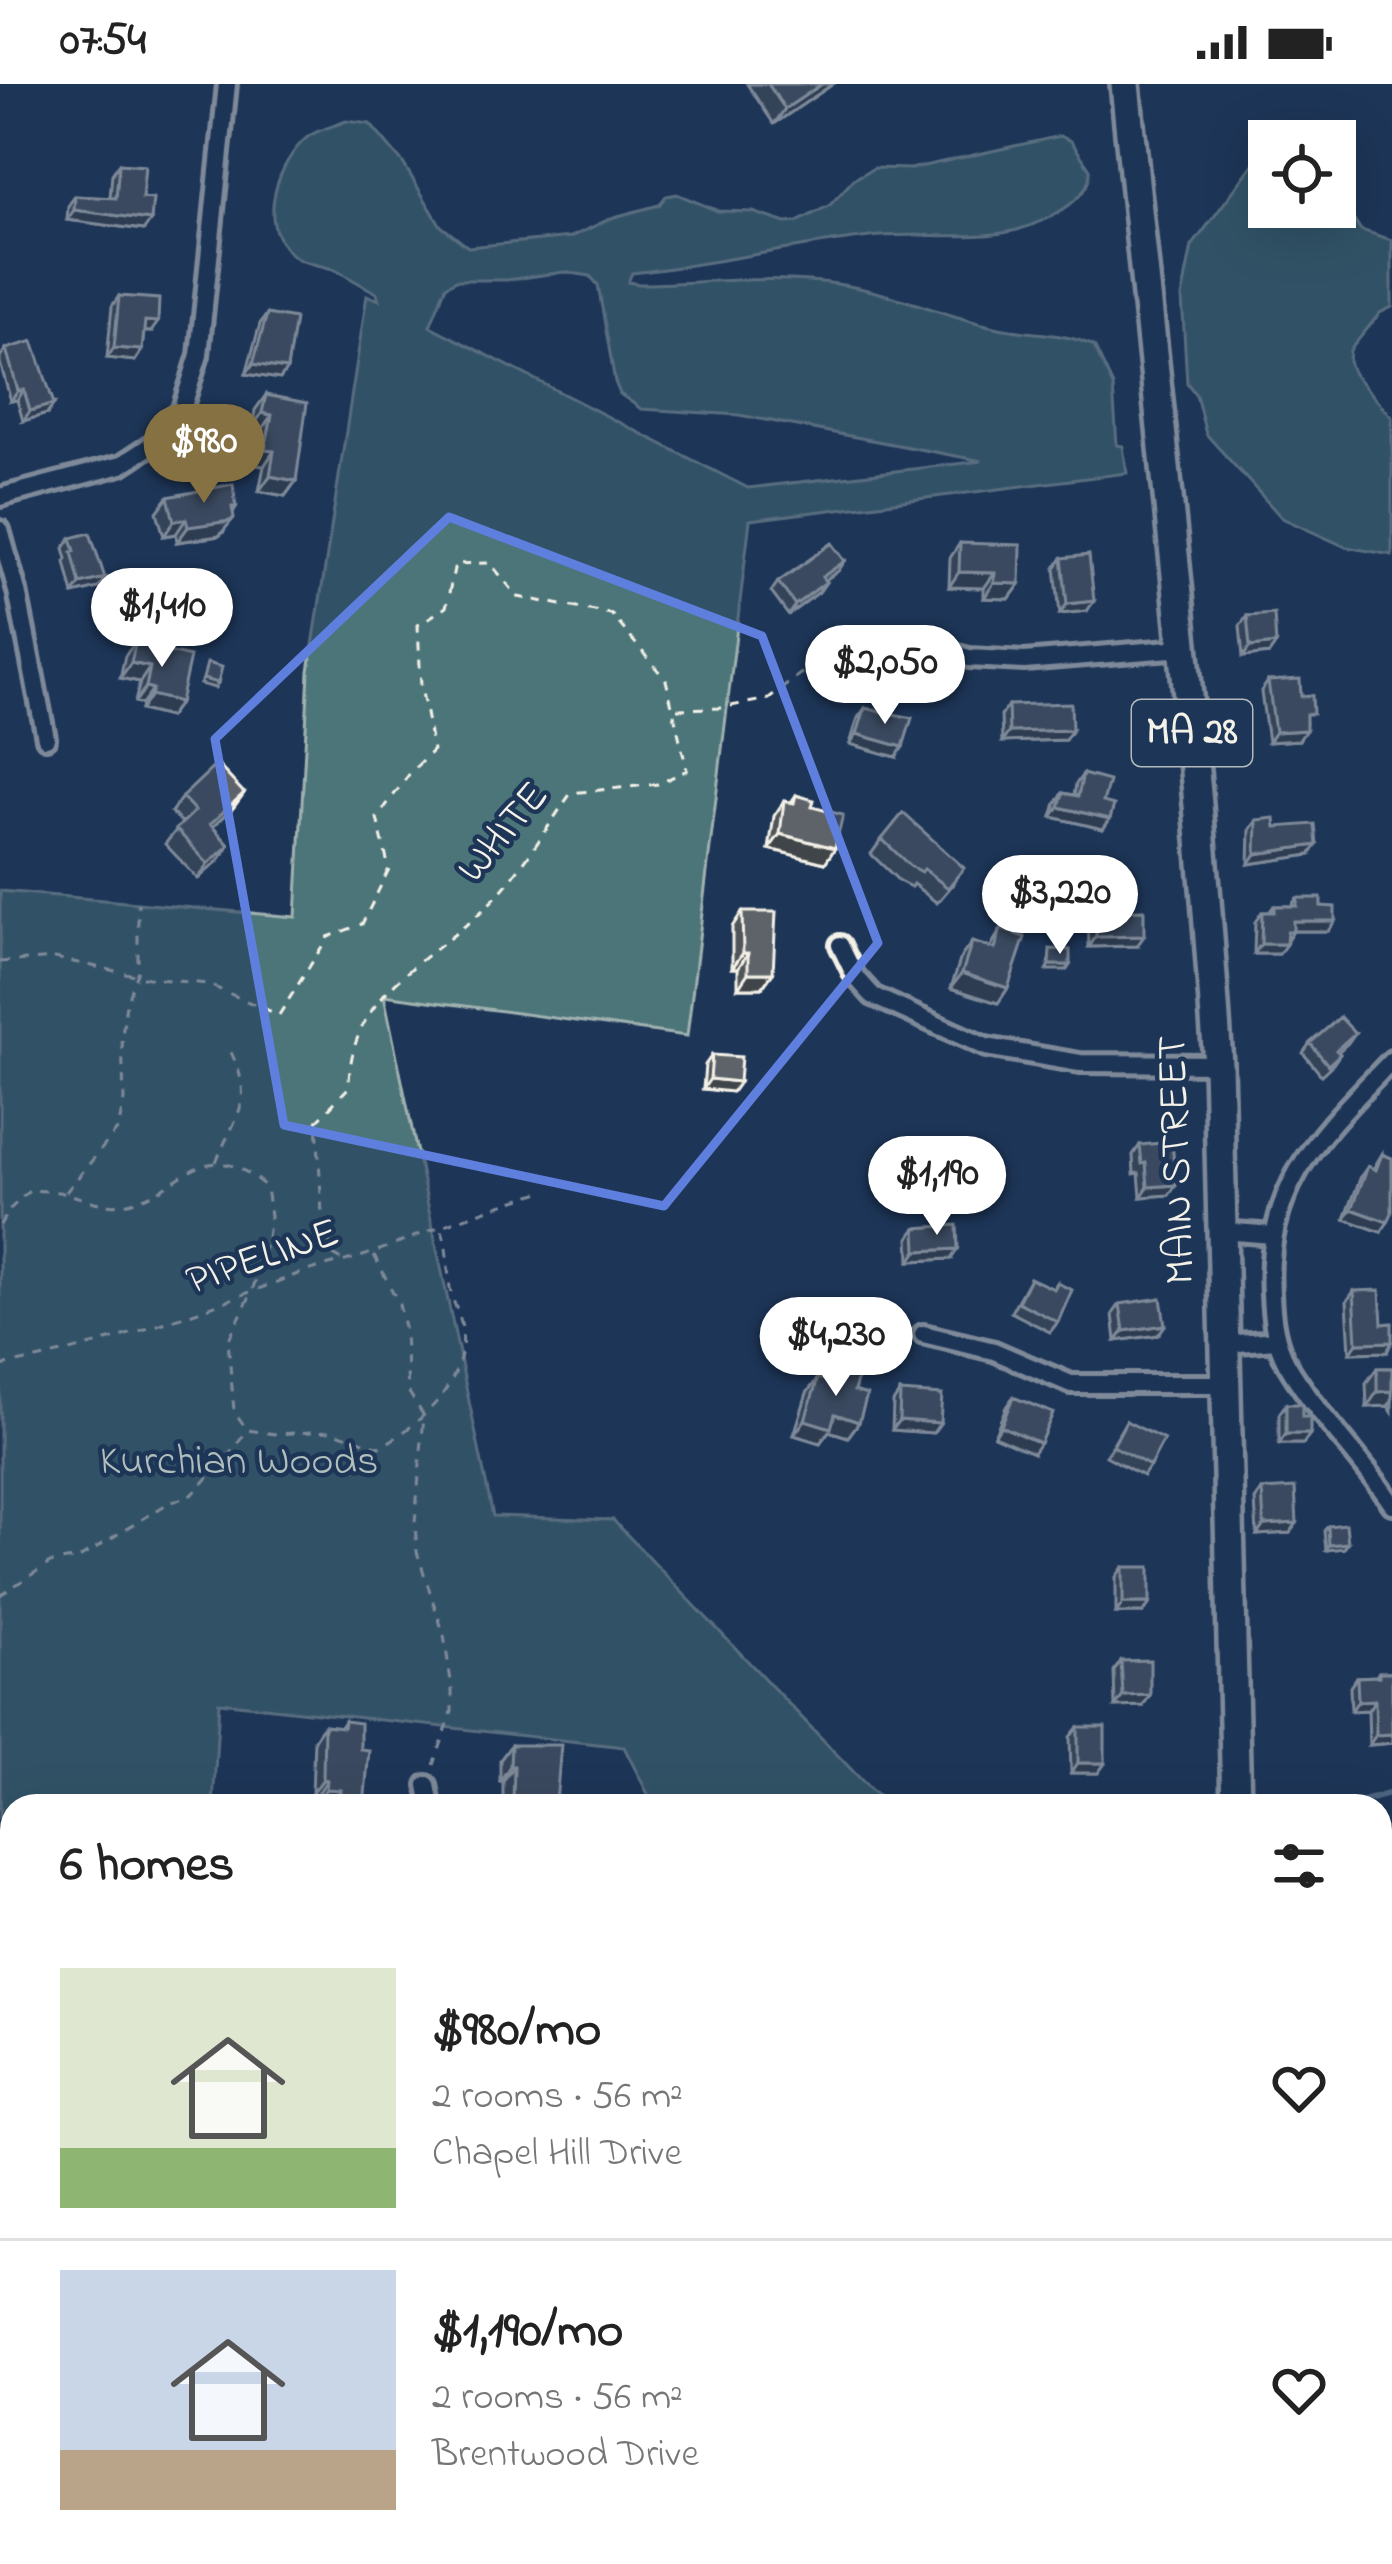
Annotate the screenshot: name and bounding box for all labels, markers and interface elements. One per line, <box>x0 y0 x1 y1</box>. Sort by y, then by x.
text: 07:54 <box>60 9 146 75</box>
map controls <box>1248 120 1356 228</box>
button: locate <box>1248 120 1356 228</box>
pin: $980 <box>133 404 275 506</box>
text: $980 <box>171 414 237 471</box>
pin: $1,410 <box>64 568 260 670</box>
text: $1,410 <box>118 578 206 635</box>
pin: $2,050 <box>787 625 983 727</box>
text: $2,050 <box>832 635 938 692</box>
road number: MA 28 <box>1132 700 1252 766</box>
street label: WHITE <box>443 769 565 897</box>
pin: $3,220 <box>962 855 1158 957</box>
text: $3,220 <box>1009 865 1111 922</box>
street label: MAIN STREET <box>1143 1034 1213 1286</box>
pin: $1,190 <box>839 1136 1035 1238</box>
text: $1,190 <box>895 1146 979 1203</box>
street label: PIPELINE <box>178 1203 348 1313</box>
pin: $4,230 <box>738 1297 934 1399</box>
text: $4,230 <box>787 1307 885 1364</box>
park label: Kurchian Woods <box>100 1432 378 1493</box>
text: 6 homes <box>60 1829 234 1904</box>
icon: filters <box>1266 1833 1332 1899</box>
text: $980/mo <box>432 1994 601 2069</box>
icon: home <box>156 2016 300 2160</box>
icon: heart <box>1266 2055 1332 2121</box>
text: 2 rooms · 56 m² <box>432 2069 683 2126</box>
text: Chapel Hill Drive <box>432 2126 682 2183</box>
text: $1,190/mo <box>432 2295 623 2370</box>
icon: home <box>156 2318 300 2462</box>
icon: heart <box>1266 2357 1332 2423</box>
text: 2 rooms · 56 m² <box>432 2370 683 2427</box>
text: Brentwood Drive <box>432 2427 699 2484</box>

